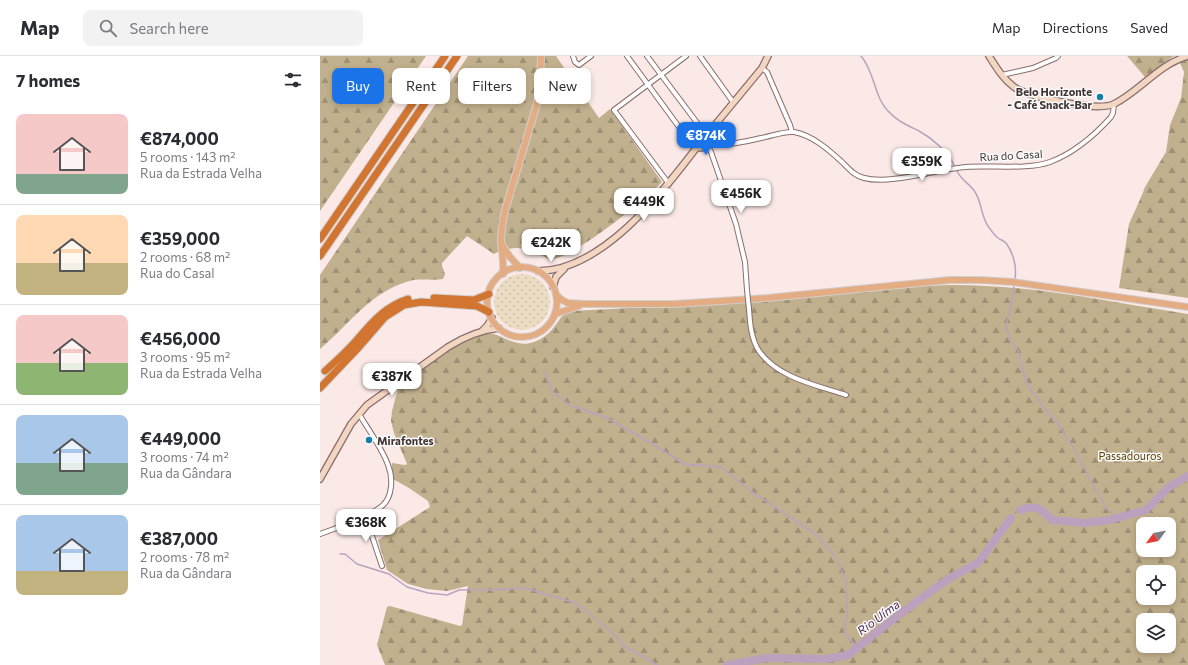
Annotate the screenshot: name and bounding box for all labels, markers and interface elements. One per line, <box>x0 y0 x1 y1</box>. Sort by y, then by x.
search box <box>83 10 363 46</box>
text: Map <box>20 16 59 39</box>
icon: search <box>97 17 119 39</box>
text: Search here <box>129 19 209 37</box>
text: Map <box>992 19 1021 36</box>
text: Directions <box>1043 19 1108 36</box>
text: Saved <box>1130 19 1168 36</box>
chip: Buy <box>332 68 384 104</box>
chip: Rent <box>392 68 450 104</box>
chip: Filters <box>458 68 526 104</box>
chip: New <box>534 68 591 104</box>
icon: filters <box>282 69 304 91</box>
text: 7 homes <box>16 70 80 91</box>
place label: Belo Horizonte - Café Snack-Bar <box>1007 85 1092 111</box>
marker: Belo Horizonte - Café Snack-Bar <box>1095 92 1105 102</box>
pin: €874K <box>678 122 734 156</box>
text: €874K <box>686 127 726 143</box>
text: €874,000 <box>140 128 219 149</box>
icon: home <box>48 130 96 178</box>
street label: Rua do Casal <box>979 147 1043 163</box>
pin: €359K <box>894 148 950 182</box>
text: 5 rooms · 143 m² <box>140 149 236 165</box>
text: €359K <box>901 153 943 169</box>
text: Rua da Estrada Velha <box>140 165 262 181</box>
pin: €456K <box>713 180 769 214</box>
text: €456K <box>720 185 762 201</box>
pin: €449K <box>616 188 672 222</box>
text: €449K <box>623 193 665 209</box>
text: €359,000 <box>140 228 220 249</box>
pin: €242K <box>523 229 579 263</box>
icon: home <box>48 231 96 279</box>
text: €242K <box>531 234 571 250</box>
text: 2 rooms · 68 m² <box>140 249 230 265</box>
text: Rua do Casal <box>140 265 215 281</box>
text: €456,000 <box>140 328 220 349</box>
icon: home <box>48 331 96 379</box>
text: 3 rooms · 95 m² <box>140 349 230 365</box>
pin: €387K <box>364 363 420 397</box>
text: Rua da Estrada Velha <box>140 365 262 381</box>
text: €387K <box>372 368 412 384</box>
text: €449,000 <box>140 428 221 449</box>
icon: home <box>48 431 96 479</box>
place label: Mirafontes <box>377 434 434 447</box>
marker: Mirafontes <box>364 435 374 445</box>
text: 3 rooms · 74 m² <box>140 449 229 465</box>
park label: Passadouros <box>1098 449 1162 462</box>
text: Rua da Gândara <box>140 465 232 481</box>
pin: €368K <box>338 509 394 543</box>
text: €368K <box>345 514 387 530</box>
north arrow <box>1136 517 1176 557</box>
map controls <box>1136 517 1176 653</box>
text: €387,000 <box>140 528 218 549</box>
icon: home <box>48 531 96 579</box>
text: 2 rooms · 78 m² <box>140 549 229 565</box>
text: Rua da Gândara <box>140 565 232 581</box>
button: locate <box>1136 565 1176 605</box>
water label: Rio Uíma <box>854 597 902 637</box>
button: layers <box>1136 613 1176 653</box>

